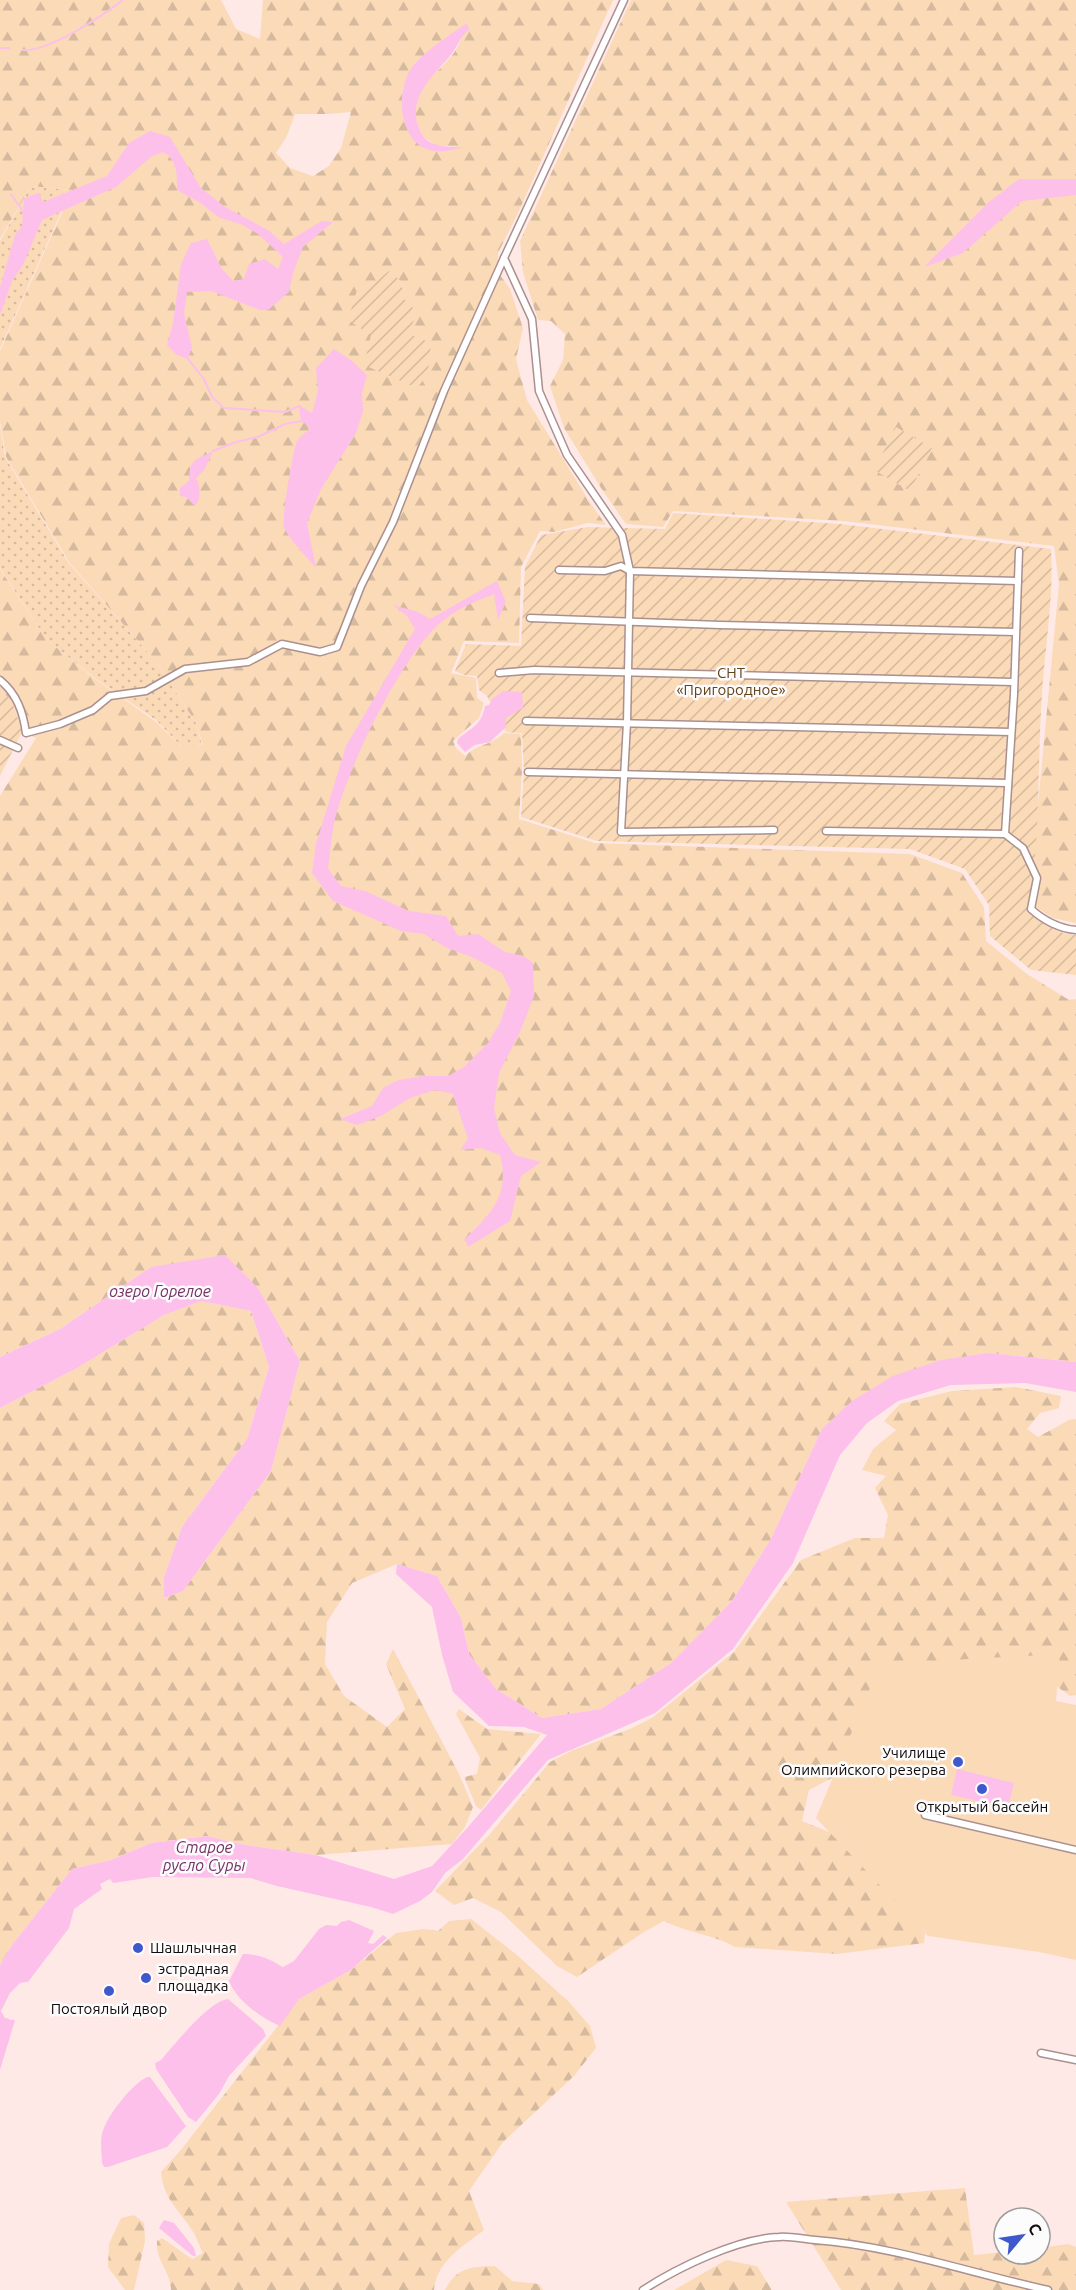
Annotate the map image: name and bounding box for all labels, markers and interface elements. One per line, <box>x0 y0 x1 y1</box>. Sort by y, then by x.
park label: СНТ «Пригородное» <box>676 664 786 698</box>
water label: озеро Горелое <box>109 1282 211 1300</box>
place label: Училище Олимпийского резерва <box>781 1744 946 1778</box>
marker: Училище Олимпийского резерва <box>951 1755 965 1769</box>
marker: Открытый бассейн <box>975 1782 989 1796</box>
place label: Открытый бассейн <box>916 1798 1048 1815</box>
water label: Старое русло Суры <box>162 1838 245 1874</box>
place label: Шашлычная <box>150 1939 237 1956</box>
marker: Шашлычная <box>131 1941 145 1955</box>
place label: эстрадная площадка <box>158 1960 229 1994</box>
marker: эстрадная площадка <box>139 1971 153 1985</box>
marker: Постоялый двор <box>102 1984 116 1998</box>
place label: Постоялый двор <box>51 2000 167 2017</box>
north arrow <box>992 2206 1052 2266</box>
text: С <box>1025 2220 1045 2238</box>

